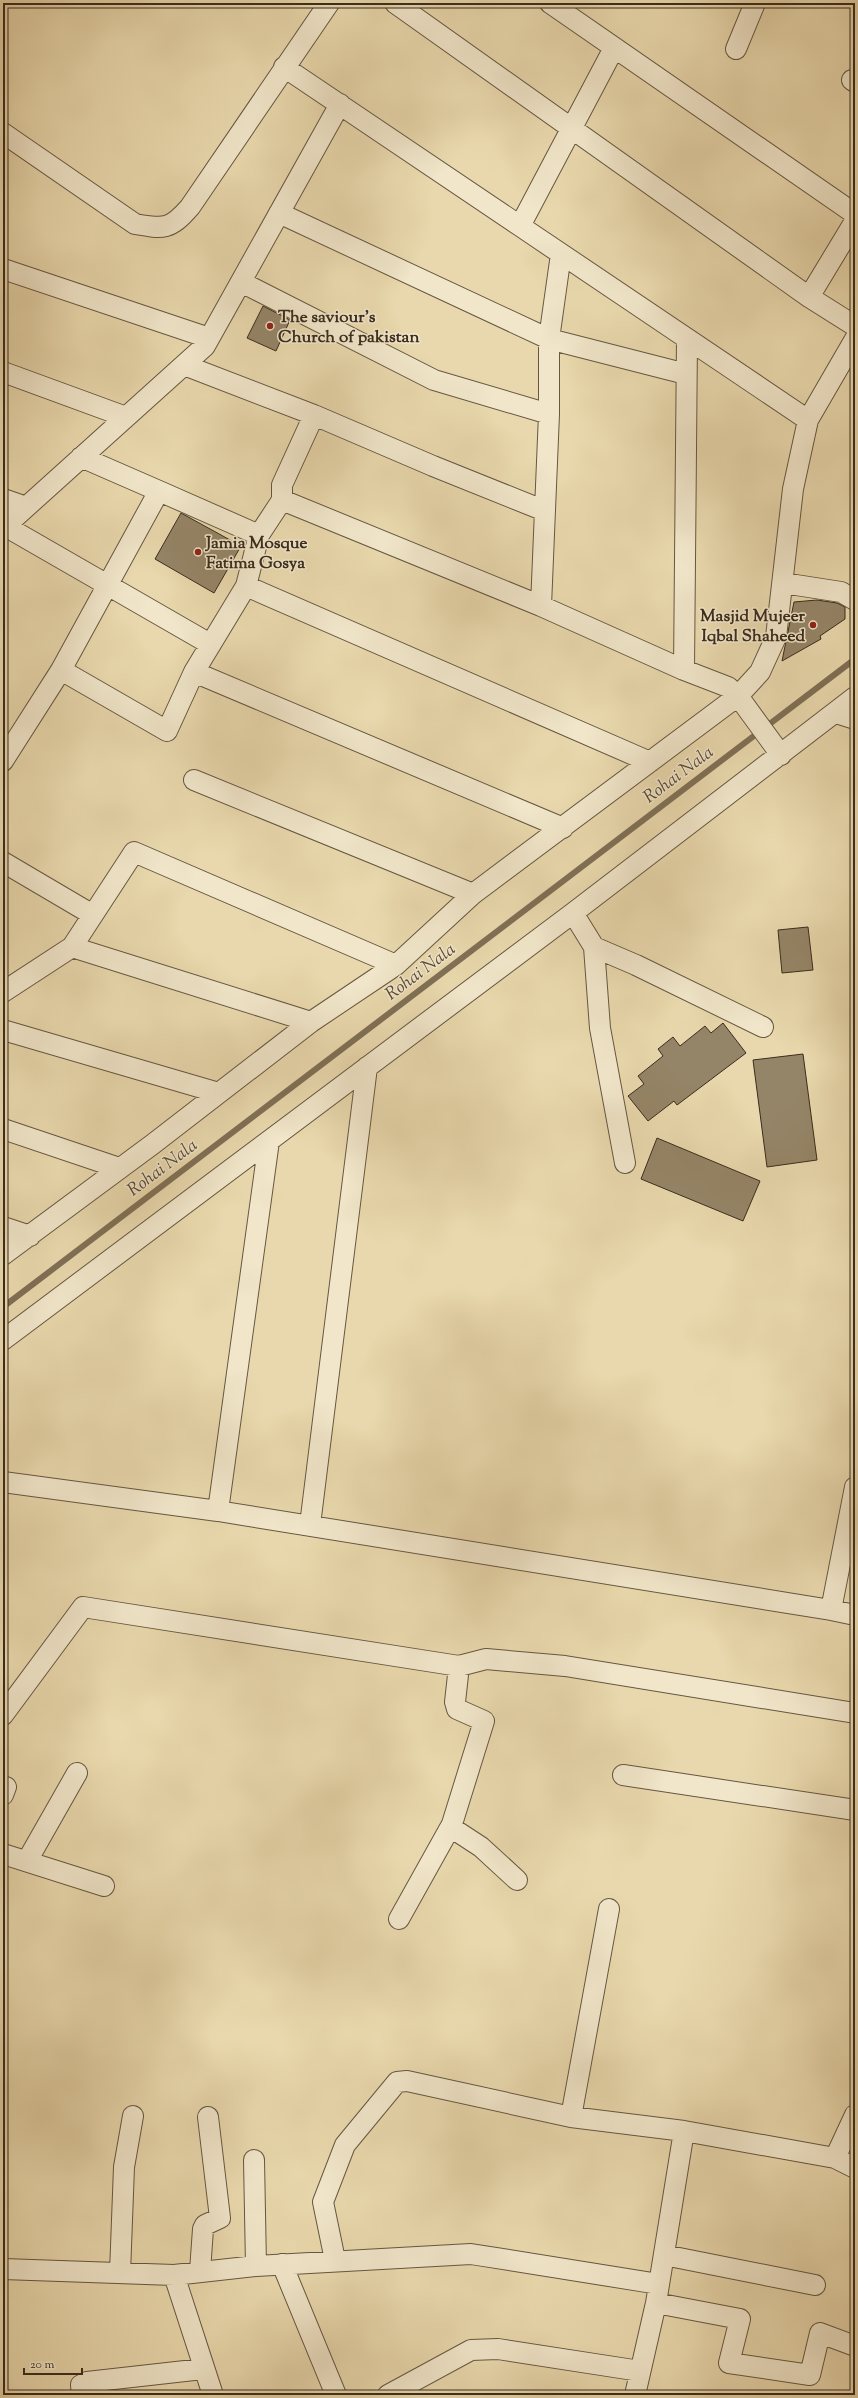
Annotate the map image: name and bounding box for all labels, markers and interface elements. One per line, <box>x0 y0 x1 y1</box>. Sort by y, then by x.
place label: The saviour's Church of pakistan <box>278 306 420 350</box>
marker: The saviour's Church of pakistan <box>265 321 275 331</box>
place label: Jamia Mosque Fatima Gosya <box>204 532 308 576</box>
marker: Jamia Mosque Fatima Gosya <box>193 547 203 557</box>
place label: Masjid Mujeer Iqbal Shaheed <box>700 605 806 649</box>
marker: Masjid Mujeer Iqbal Shaheed <box>808 620 818 630</box>
water label: Rohai Nala <box>639 740 720 811</box>
water label: Rohai Nala <box>381 937 462 1008</box>
water label: Rohai Nala <box>123 1133 204 1204</box>
scale bar <box>24 2350 82 2376</box>
text: 20 m <box>30 2356 55 2374</box>

